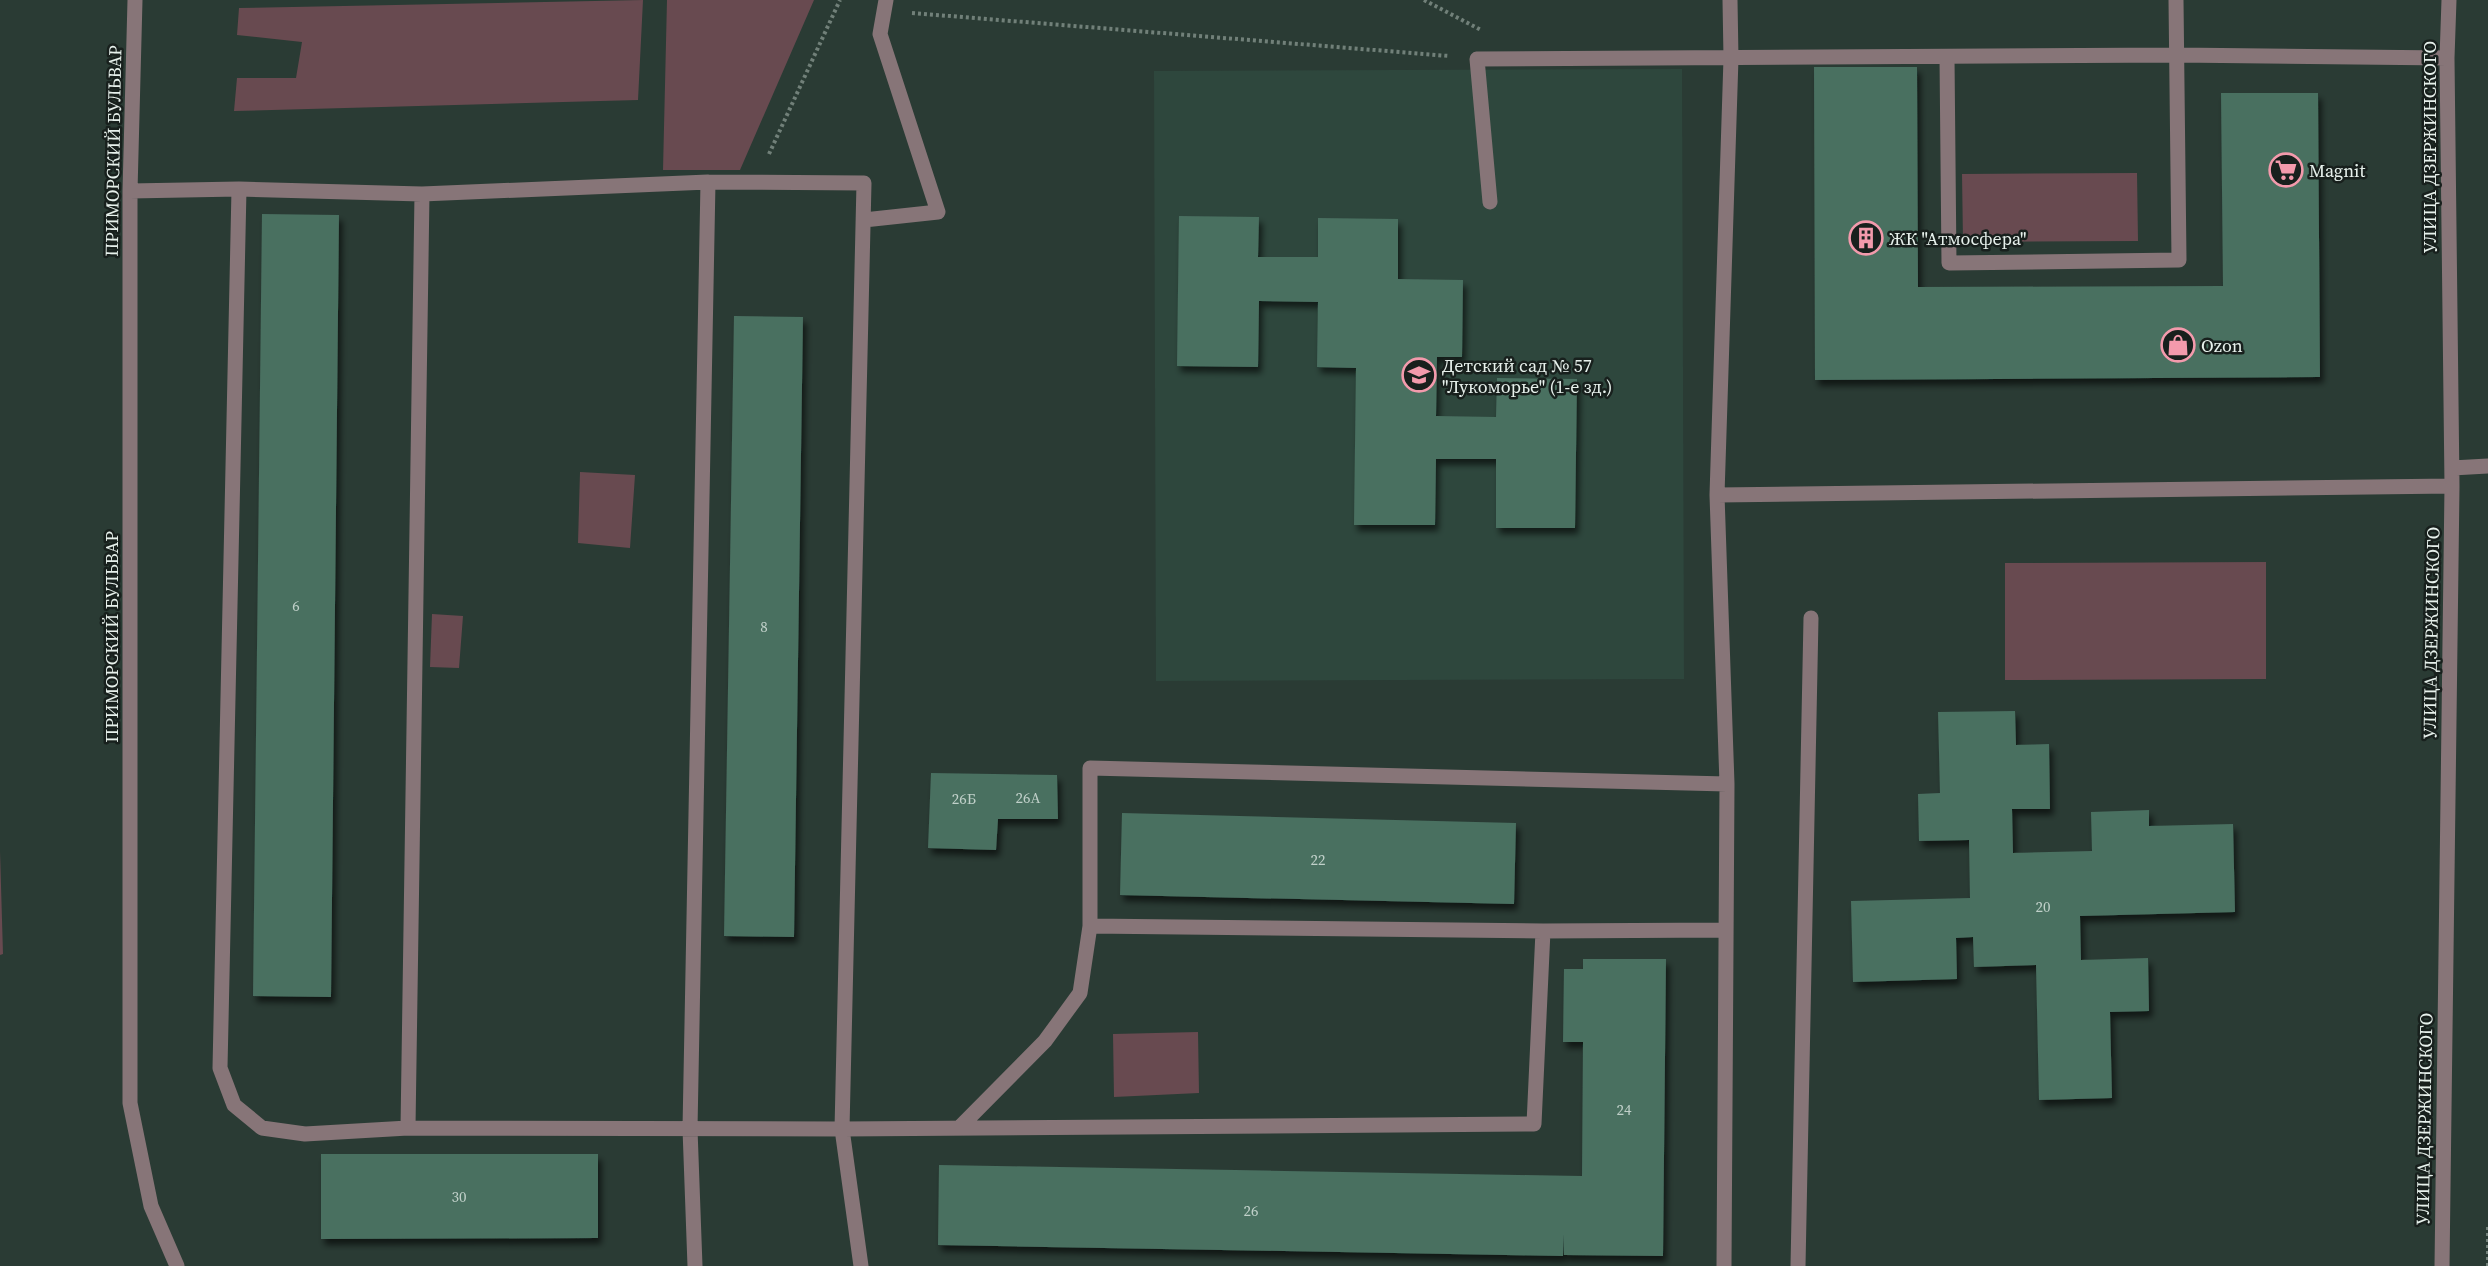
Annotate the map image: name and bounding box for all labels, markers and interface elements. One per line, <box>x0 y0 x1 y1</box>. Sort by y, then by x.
street label: УЛИЦА ДЗЕРЖИНСКОГО <box>2417 41 2442 253</box>
street label: ПРИМОРСКИЙ БУЛЬВАР <box>99 45 127 257</box>
supermarket icon: Magnit <box>2268 152 2304 188</box>
place label: Magnit <box>2309 158 2365 183</box>
building icon: ЖК "Атмосфера" <box>1848 220 1884 256</box>
place label: ЖК "Атмосфера" <box>1889 226 2026 251</box>
shop icon: Ozon <box>2160 327 2196 363</box>
place label: Ozon <box>2201 333 2243 358</box>
place label: Детский сад № 57 "Лукоморье" (1-е зд.) <box>1442 353 1612 399</box>
school or university icon: Детский сад № 57 "Лукоморье" (1-е зд.) <box>1401 357 1437 393</box>
street label: УЛИЦА ДЗЕРЖИНСКОГО <box>2417 527 2445 739</box>
street label: ПРИМОРСКИЙ БУЛЬВАР <box>99 531 124 743</box>
house number: 6 <box>292 595 300 616</box>
house number: 8 <box>760 616 768 637</box>
house number: 26А <box>1016 787 1041 808</box>
house number: 26Б <box>952 788 976 809</box>
house number: 22 <box>1310 849 1326 870</box>
house number: 20 <box>2035 896 2051 917</box>
street label: УЛИЦА ДЗЕРЖИНСКОГО <box>2410 1013 2438 1225</box>
house number: 24 <box>1616 1099 1632 1120</box>
house number: 30 <box>451 1186 467 1207</box>
house number: 26 <box>1243 1200 1259 1221</box>

